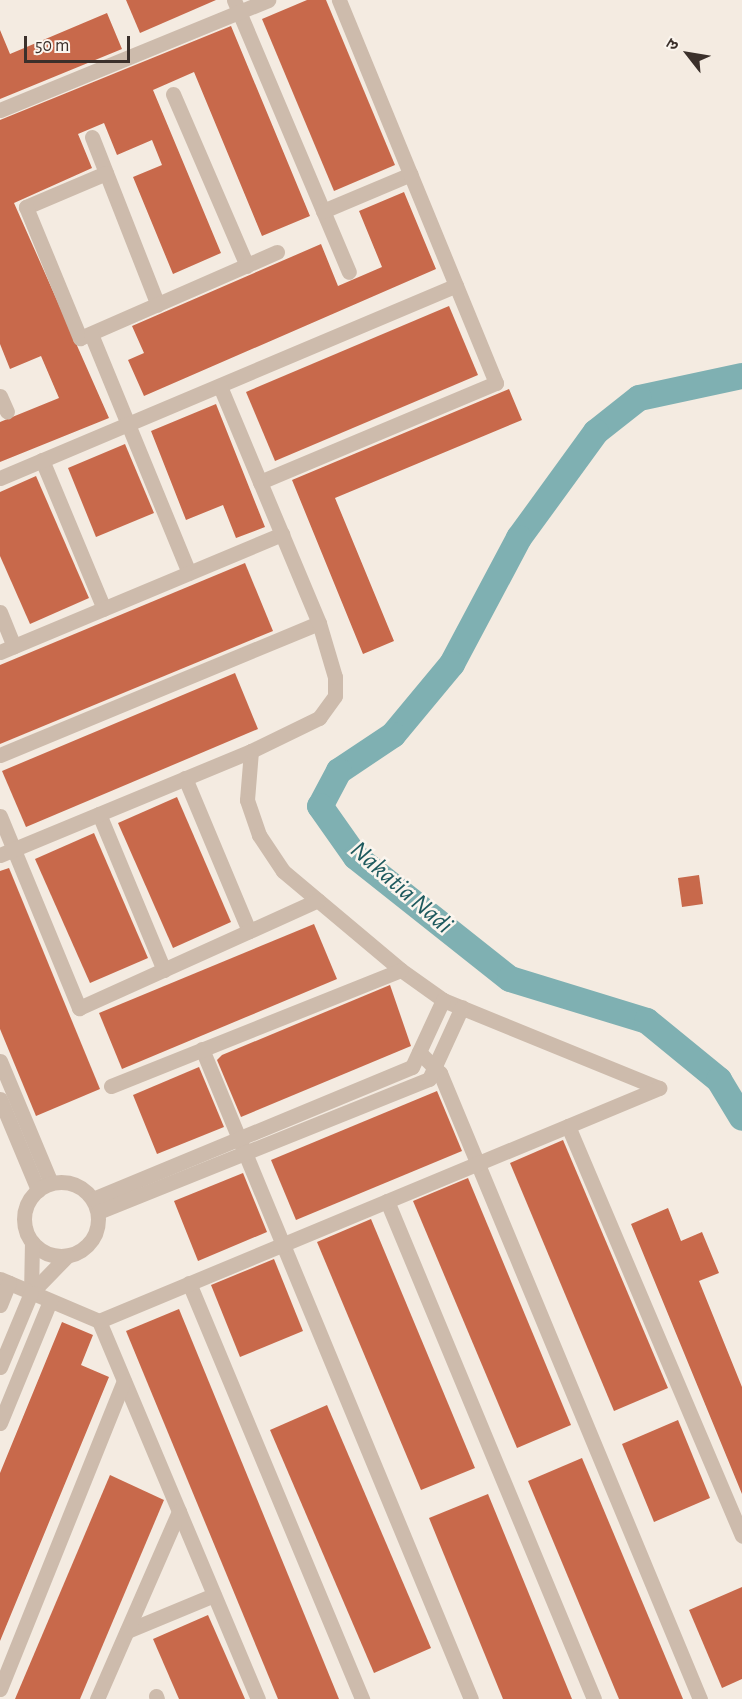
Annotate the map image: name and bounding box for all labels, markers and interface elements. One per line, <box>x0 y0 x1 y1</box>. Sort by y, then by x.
scale bar <box>27 24 134 62</box>
north arrow <box>658 24 718 84</box>
text: 50 m <box>35 37 69 55</box>
text: उ <box>663 37 682 53</box>
water label: Nakatia Nadi <box>343 835 459 941</box>

